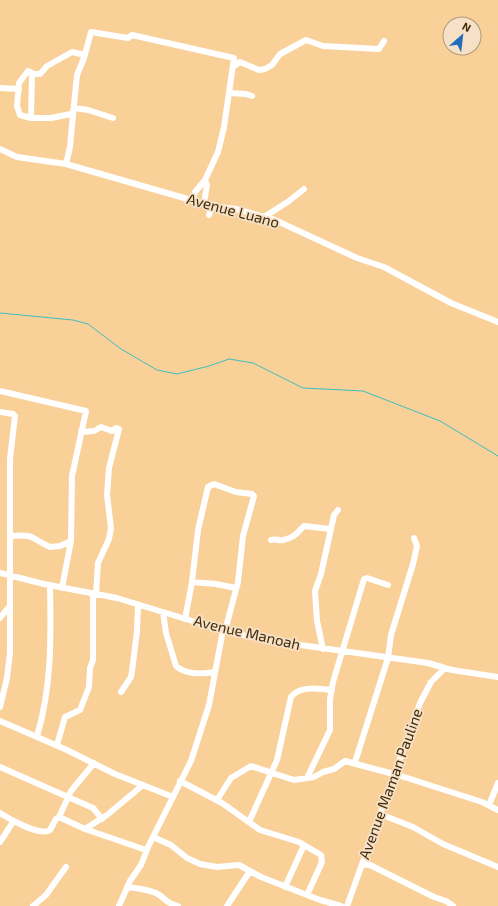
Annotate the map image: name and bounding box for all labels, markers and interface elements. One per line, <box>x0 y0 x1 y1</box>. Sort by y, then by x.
north arrow <box>442 16 482 56</box>
text: N <box>460 19 474 34</box>
street label: Avenue Luano <box>185 189 282 231</box>
street label: Avenue Manoah <box>192 611 302 653</box>
street label: Avenue Maman Pauline <box>354 706 426 861</box>

